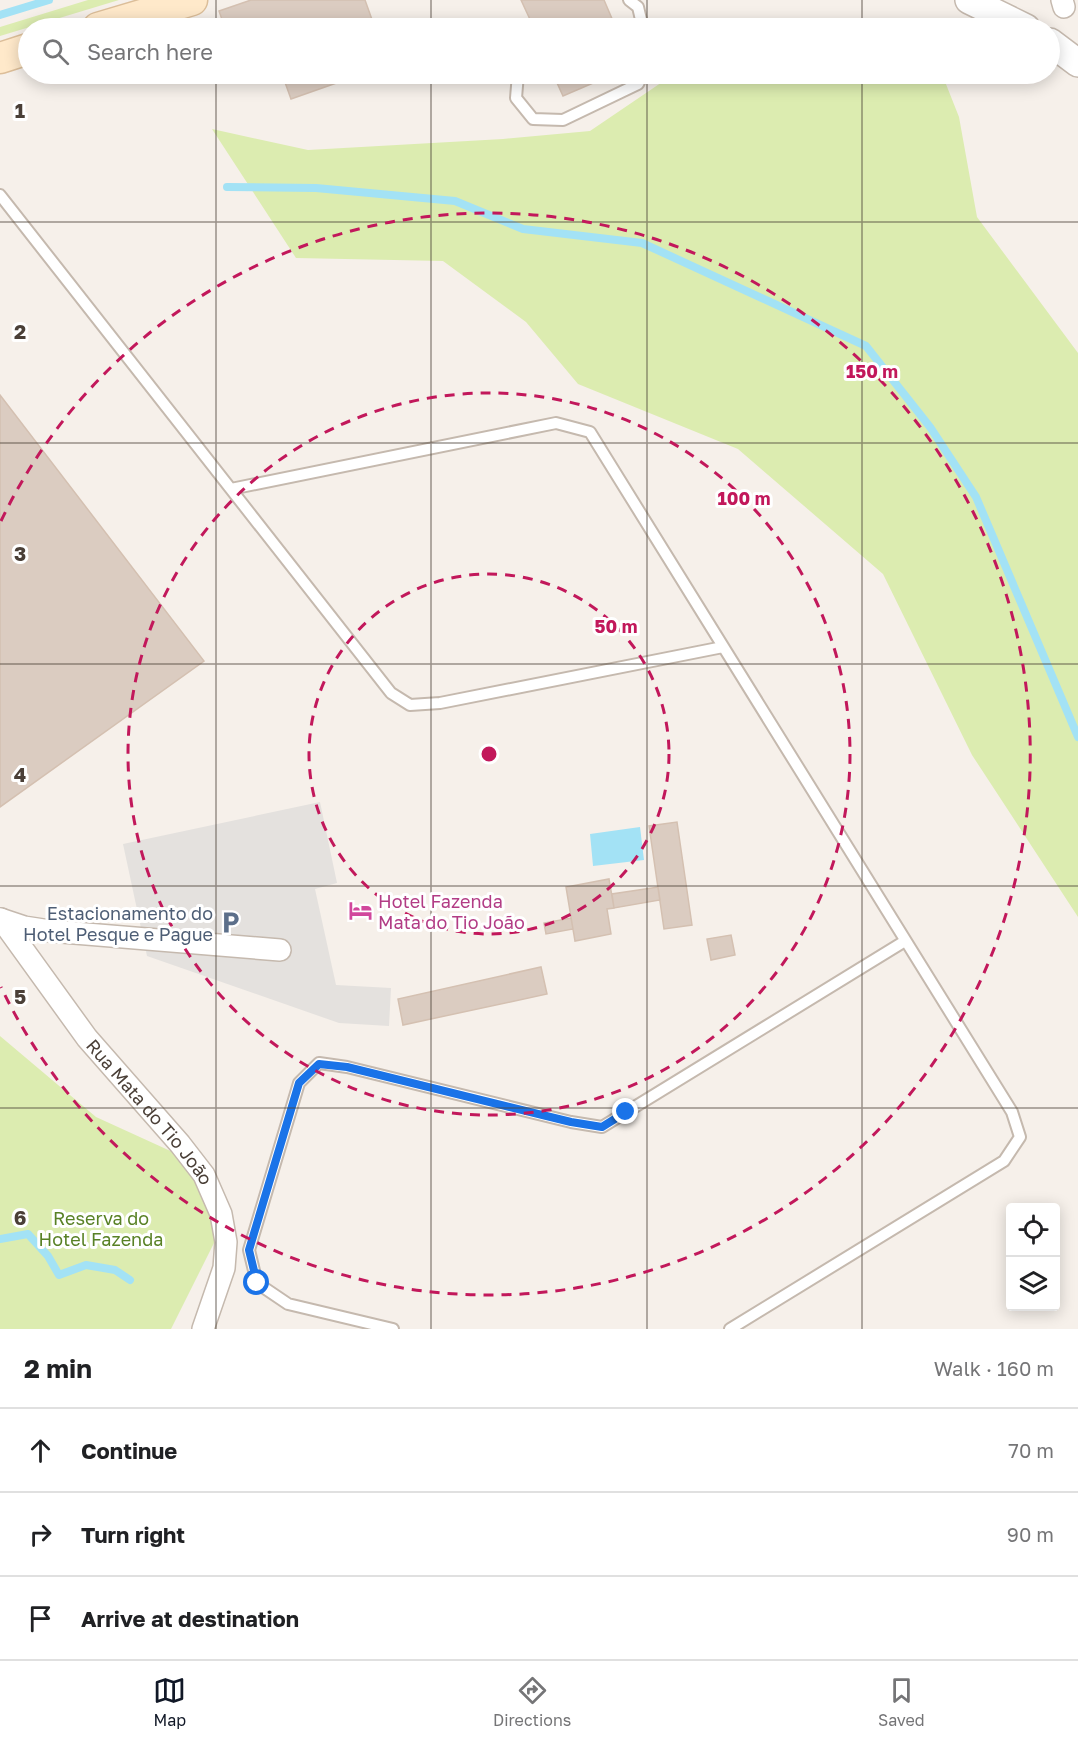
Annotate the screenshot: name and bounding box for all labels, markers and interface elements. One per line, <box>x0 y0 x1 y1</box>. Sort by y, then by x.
search box <box>18 18 1060 84</box>
icon: search <box>39 35 72 68</box>
text: Search here <box>87 38 213 65</box>
text: 1 <box>15 98 25 122</box>
text: 2 <box>14 319 26 343</box>
text: 150 m <box>846 360 898 382</box>
text: 100 m <box>718 487 770 509</box>
text: 3 <box>14 541 26 565</box>
text: 50 m <box>595 615 637 637</box>
centre of rings <box>479 744 499 764</box>
text: 4 <box>14 762 26 786</box>
place label: Hotel Fazenda Mata do Tio João <box>378 890 525 933</box>
hotel icon: Hotel Fazenda Mata do Tio João <box>347 898 373 924</box>
place label: Estacionamento do Hotel Pesque e Pague <box>23 902 213 945</box>
parking icon: Estacionamento do Hotel Pesque e Pague <box>218 910 244 936</box>
text: 5 <box>14 984 26 1008</box>
street label: Rua Mata do Tio João <box>82 1035 218 1188</box>
route end <box>612 1098 638 1124</box>
map controls <box>1006 1203 1060 1311</box>
button: locate <box>1006 1203 1060 1257</box>
text: 6 <box>14 1205 26 1229</box>
park label: Reserva do Hotel Fazenda <box>39 1207 163 1250</box>
button: layers <box>1006 1257 1060 1311</box>
route start <box>243 1269 269 1295</box>
text: 2 min <box>24 1353 92 1384</box>
text: Walk · 160 m <box>934 1356 1054 1380</box>
icon: ahead <box>24 1434 57 1467</box>
text: Continue <box>81 1437 177 1464</box>
text: 70 m <box>1008 1438 1054 1462</box>
icon: right <box>24 1518 57 1551</box>
text: Turn right <box>81 1521 185 1548</box>
text: 90 m <box>1007 1522 1054 1546</box>
icon: arrive <box>24 1602 57 1635</box>
text: Arrive at destination <box>81 1605 299 1632</box>
tab: Map <box>153 1674 186 1730</box>
tab: Directions <box>493 1674 571 1730</box>
tab: Saved <box>878 1674 925 1730</box>

